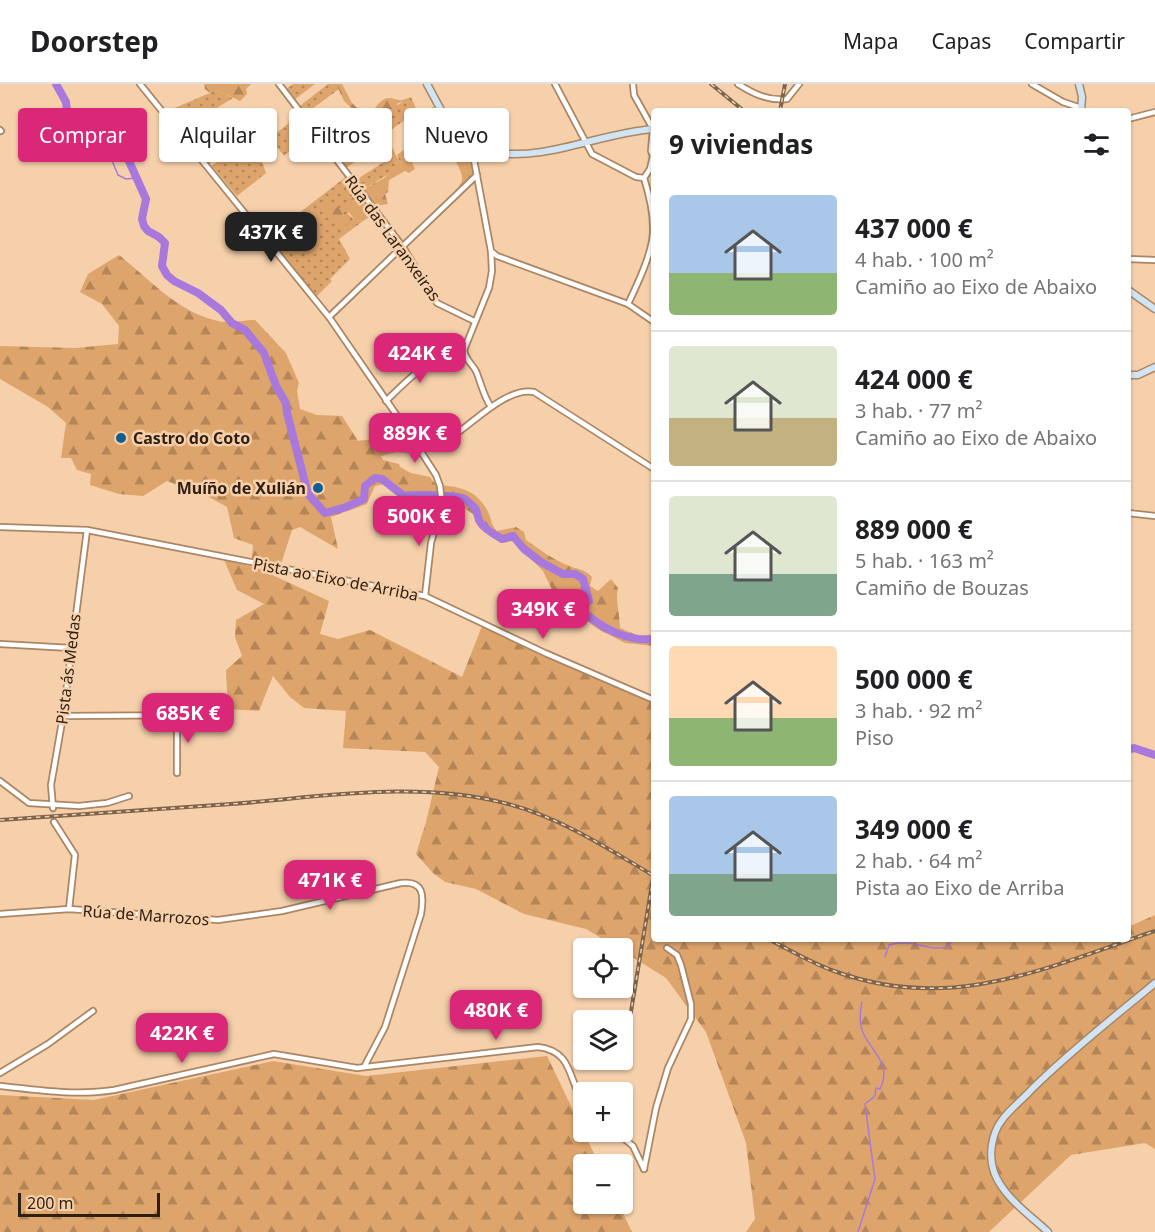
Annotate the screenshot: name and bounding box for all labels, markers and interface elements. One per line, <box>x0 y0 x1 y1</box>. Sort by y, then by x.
text: Doorstep <box>30 22 159 60</box>
text: Mapa <box>843 27 899 55</box>
text: Capas <box>932 27 991 55</box>
text: Compartir <box>1024 27 1125 55</box>
chip: Comprar <box>18 108 147 162</box>
chip: Alquilar <box>159 108 277 162</box>
chip: Filtros <box>289 108 392 162</box>
chip: Nuevo <box>404 108 509 162</box>
text: 9 viviendas <box>669 126 813 162</box>
icon: filters <box>1080 128 1113 161</box>
street label: Rúa das Laranxeiras <box>340 171 446 305</box>
text: 437 000 € <box>855 210 973 246</box>
pin: 437K € <box>222 212 320 263</box>
text: 437K € <box>239 218 303 245</box>
icon: home <box>717 219 789 291</box>
text: 4 hab. · 100 m² <box>855 246 994 273</box>
text: Camiño ao Eixo de Abaixo <box>855 273 1097 300</box>
pin: 424K € <box>371 333 469 384</box>
text: 424K € <box>388 339 452 366</box>
text: 424 000 € <box>855 361 973 397</box>
icon: home <box>717 370 789 442</box>
text: 3 hab. · 77 m² <box>855 397 982 424</box>
pin: 889K € <box>366 413 464 464</box>
text: 889K € <box>383 419 447 446</box>
text: Camiño ao Eixo de Abaixo <box>855 424 1097 451</box>
place label: Castro do Coto <box>133 427 250 449</box>
marker: Castro do Coto <box>114 431 128 445</box>
place label: Muíño de Xulián <box>177 477 306 499</box>
marker: Muíño de Xulián <box>311 481 325 495</box>
pin: 500K € <box>370 496 468 547</box>
text: 500K € <box>387 502 451 529</box>
text: 889 000 € <box>855 511 973 547</box>
icon: home <box>717 520 789 592</box>
text: 5 hab. · 163 m² <box>855 547 994 574</box>
street label: Pista ao Eixo de Arriba <box>252 552 420 606</box>
text: Camiño de Bouzas <box>855 574 1029 601</box>
pin: 349K € <box>494 589 592 640</box>
text: 349K € <box>511 595 575 622</box>
street label: Pista ás Medas <box>50 612 86 726</box>
text: 500 000 € <box>855 661 973 697</box>
icon: home <box>717 670 789 742</box>
pin: 685K € <box>139 693 237 744</box>
text: 3 hab. · 92 m² <box>855 697 982 724</box>
text: 685K € <box>156 699 220 726</box>
text: Piso <box>855 724 894 751</box>
text: 349 000 € <box>855 811 973 847</box>
icon: home <box>717 820 789 892</box>
text: 2 hab. · 64 m² <box>855 847 982 874</box>
pin: 471K € <box>281 860 379 911</box>
text: 471K € <box>298 866 362 893</box>
text: Pista ao Eixo de Arriba <box>855 874 1065 901</box>
street label: Rúa de Marrozos <box>82 900 210 930</box>
map controls <box>573 938 633 1214</box>
button: locate <box>573 938 633 998</box>
pin: 480K € <box>447 990 545 1041</box>
text: 480K € <box>464 996 528 1023</box>
button: layers <box>573 1010 633 1070</box>
pin: 422K € <box>133 1013 231 1064</box>
text: 422K € <box>150 1019 214 1046</box>
button: + <box>573 1082 633 1142</box>
button: − <box>573 1154 633 1214</box>
scale bar <box>18 1190 160 1218</box>
text: 200 m <box>27 1192 74 1214</box>

